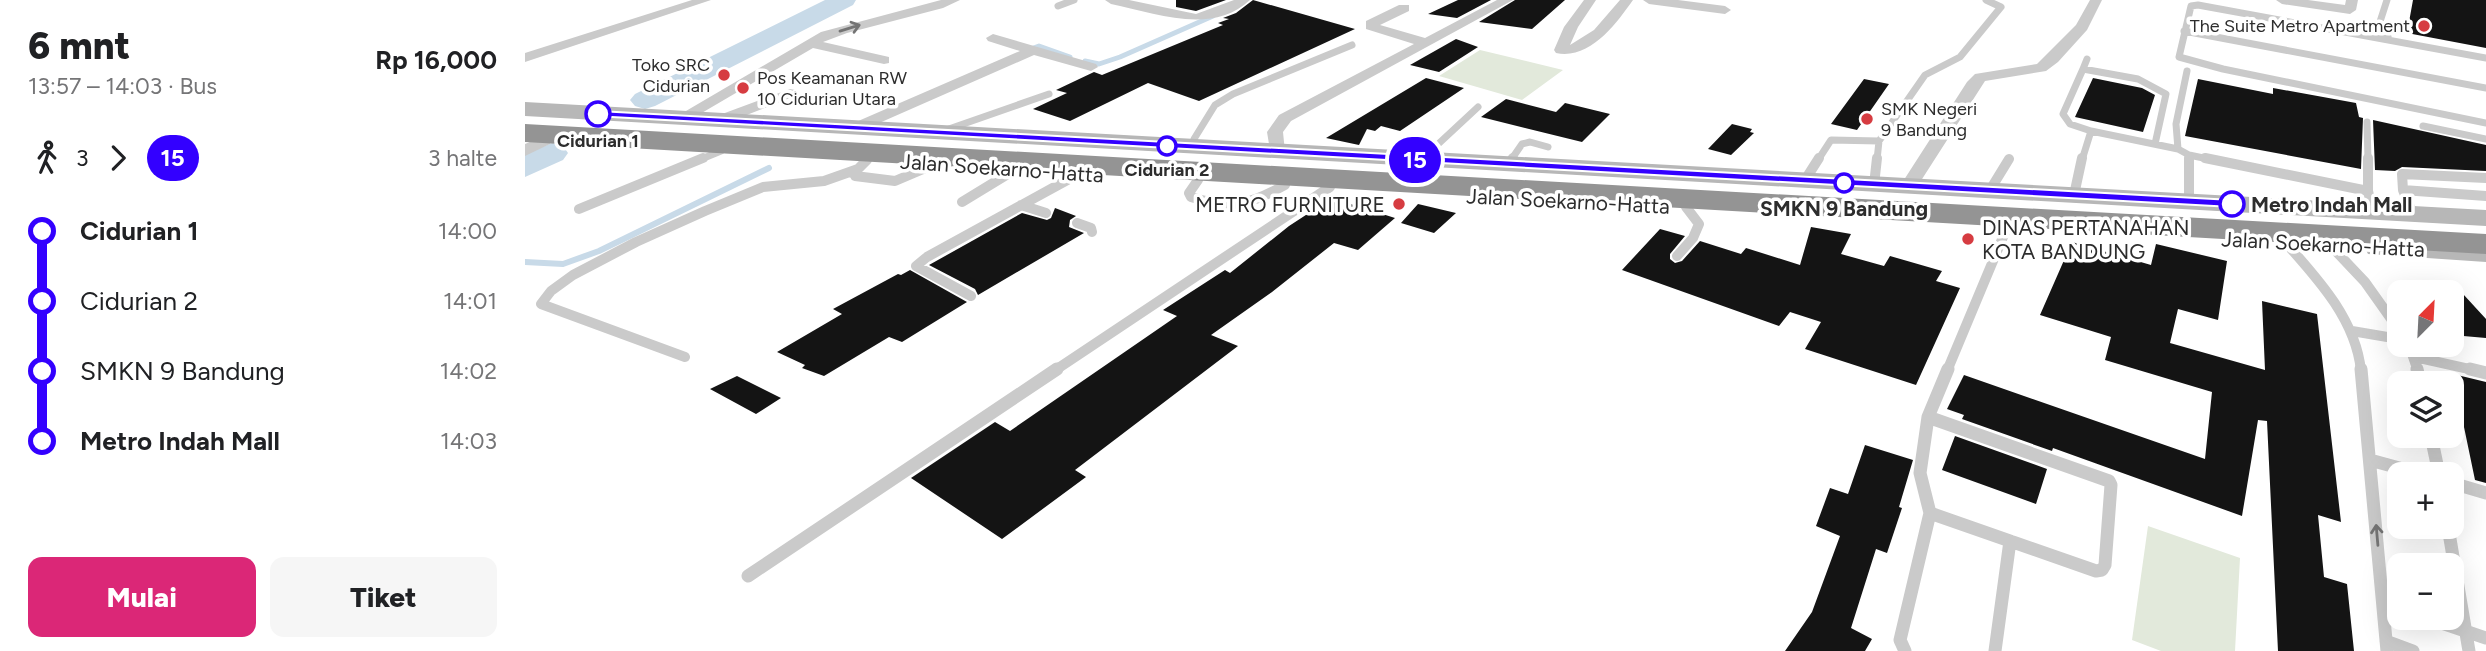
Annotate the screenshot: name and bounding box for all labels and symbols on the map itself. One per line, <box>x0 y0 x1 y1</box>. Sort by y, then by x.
place label: The Suite Metro Apartment <box>2190 15 2410 37</box>
marker: The Suite Metro Apartment <box>2416 18 2432 34</box>
one-way arrow <box>838 20 860 33</box>
place label: Toko SRC Cidurian <box>632 54 710 97</box>
marker: Toko SRC Cidurian <box>716 67 732 83</box>
place label: Pos Keamanan RW 10 Cidurian Utara <box>757 67 908 110</box>
marker: Pos Keamanan RW 10 Cidurian Utara <box>735 80 751 96</box>
place label: SMK Negeri 9 Bandung <box>1881 98 1977 141</box>
marker: Cidurian 1 <box>585 101 611 127</box>
marker: SMK Negeri 9 Bandung <box>1859 111 1875 127</box>
place label: Cidurian 1 <box>557 130 639 152</box>
marker: Cidurian 2 <box>1157 136 1177 156</box>
line badge: 15 <box>1383 137 1447 183</box>
street label: Jalan Soekarno-Hatta <box>900 148 1104 188</box>
place label: Cidurian 2 <box>1125 159 1209 181</box>
marker: SMKN 9 Bandung <box>1834 173 1854 193</box>
street label: Jalan Soekarno-Hatta <box>1466 183 1670 219</box>
marker: Metro Indah Mall <box>2219 191 2245 217</box>
place label: METRO FURNITURE <box>1195 192 1385 217</box>
place label: Metro Indah Mall <box>2251 192 2412 217</box>
marker: METRO FURNITURE <box>1391 196 1407 212</box>
place label: SMKN 9 Bandung <box>1760 196 1928 221</box>
place label: DINAS PERTANAHAN KOTA BANDUNG <box>1982 215 2189 264</box>
street label: Jalan Soekarno-Hatta <box>2221 226 2425 262</box>
marker: DINAS PERTANAHAN KOTA BANDUNG <box>1960 231 1976 247</box>
north arrow <box>2387 280 2464 357</box>
one-way arrow <box>2370 524 2383 546</box>

